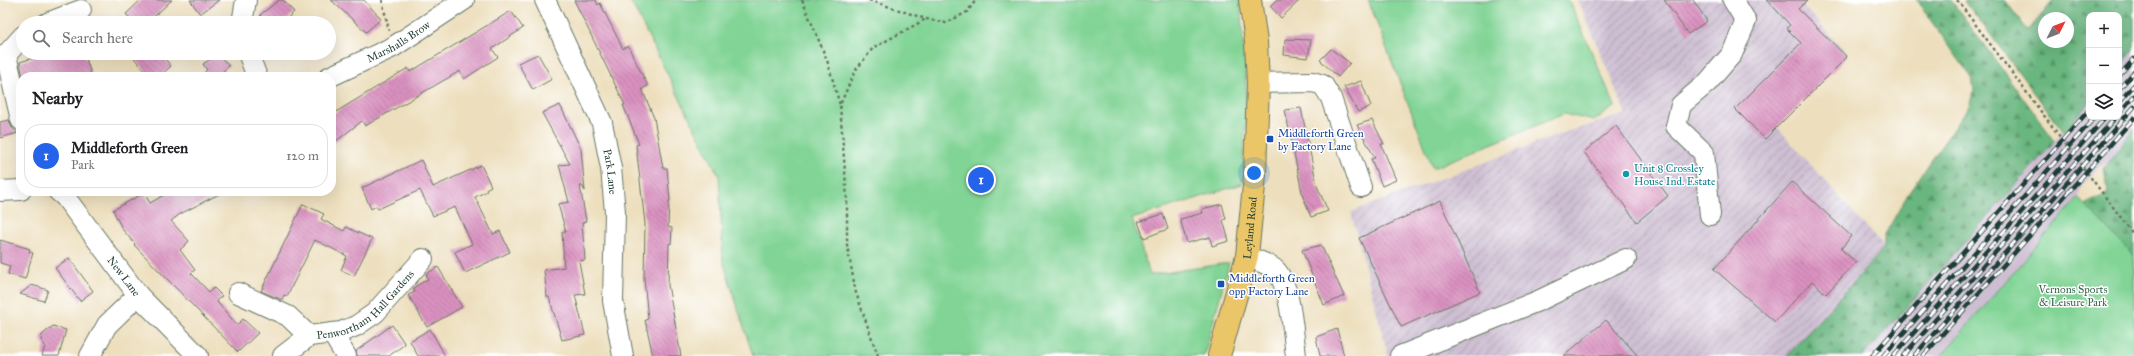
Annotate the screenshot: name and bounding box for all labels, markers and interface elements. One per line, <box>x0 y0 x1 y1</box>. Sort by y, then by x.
north arrow <box>2038 12 2074 48</box>
map controls <box>2086 12 2122 120</box>
button: + <box>2086 12 2122 48</box>
search box <box>16 16 336 60</box>
street label: Marshalls Brow <box>365 17 433 65</box>
icon: search <box>30 27 52 49</box>
text: Search here <box>62 29 133 47</box>
button: − <box>2086 48 2122 84</box>
button: layers <box>2086 84 2122 120</box>
text: Nearby <box>32 88 83 109</box>
place label: Middleforth Green by Factory Lane <box>1278 127 1364 153</box>
marker: Middleforth Green by Factory Lane <box>1265 134 1275 144</box>
text: Middleforth Green <box>71 139 188 157</box>
text: 1 <box>43 148 49 164</box>
text: 120 m <box>286 148 319 164</box>
street label: Park Lane <box>601 148 620 195</box>
text: Park <box>71 157 95 173</box>
place label: Unit 8 Crossley House Ind. Estate <box>1634 162 1716 188</box>
your location <box>1244 163 1264 183</box>
pin: 1 <box>968 165 994 195</box>
marker: Unit 8 Crossley House Ind. Estate <box>1621 169 1631 179</box>
street label: Leyland Road <box>1240 196 1259 260</box>
street label: New Lane <box>105 254 143 299</box>
street label: Penwortham Hall Gardens <box>316 267 417 341</box>
place label: Middleforth Green opp Factory Lane <box>1229 272 1315 298</box>
marker: Middleforth Green opp Factory Lane <box>1216 279 1226 289</box>
park label: Vernons Sports & Leisure Park <box>2038 283 2108 309</box>

